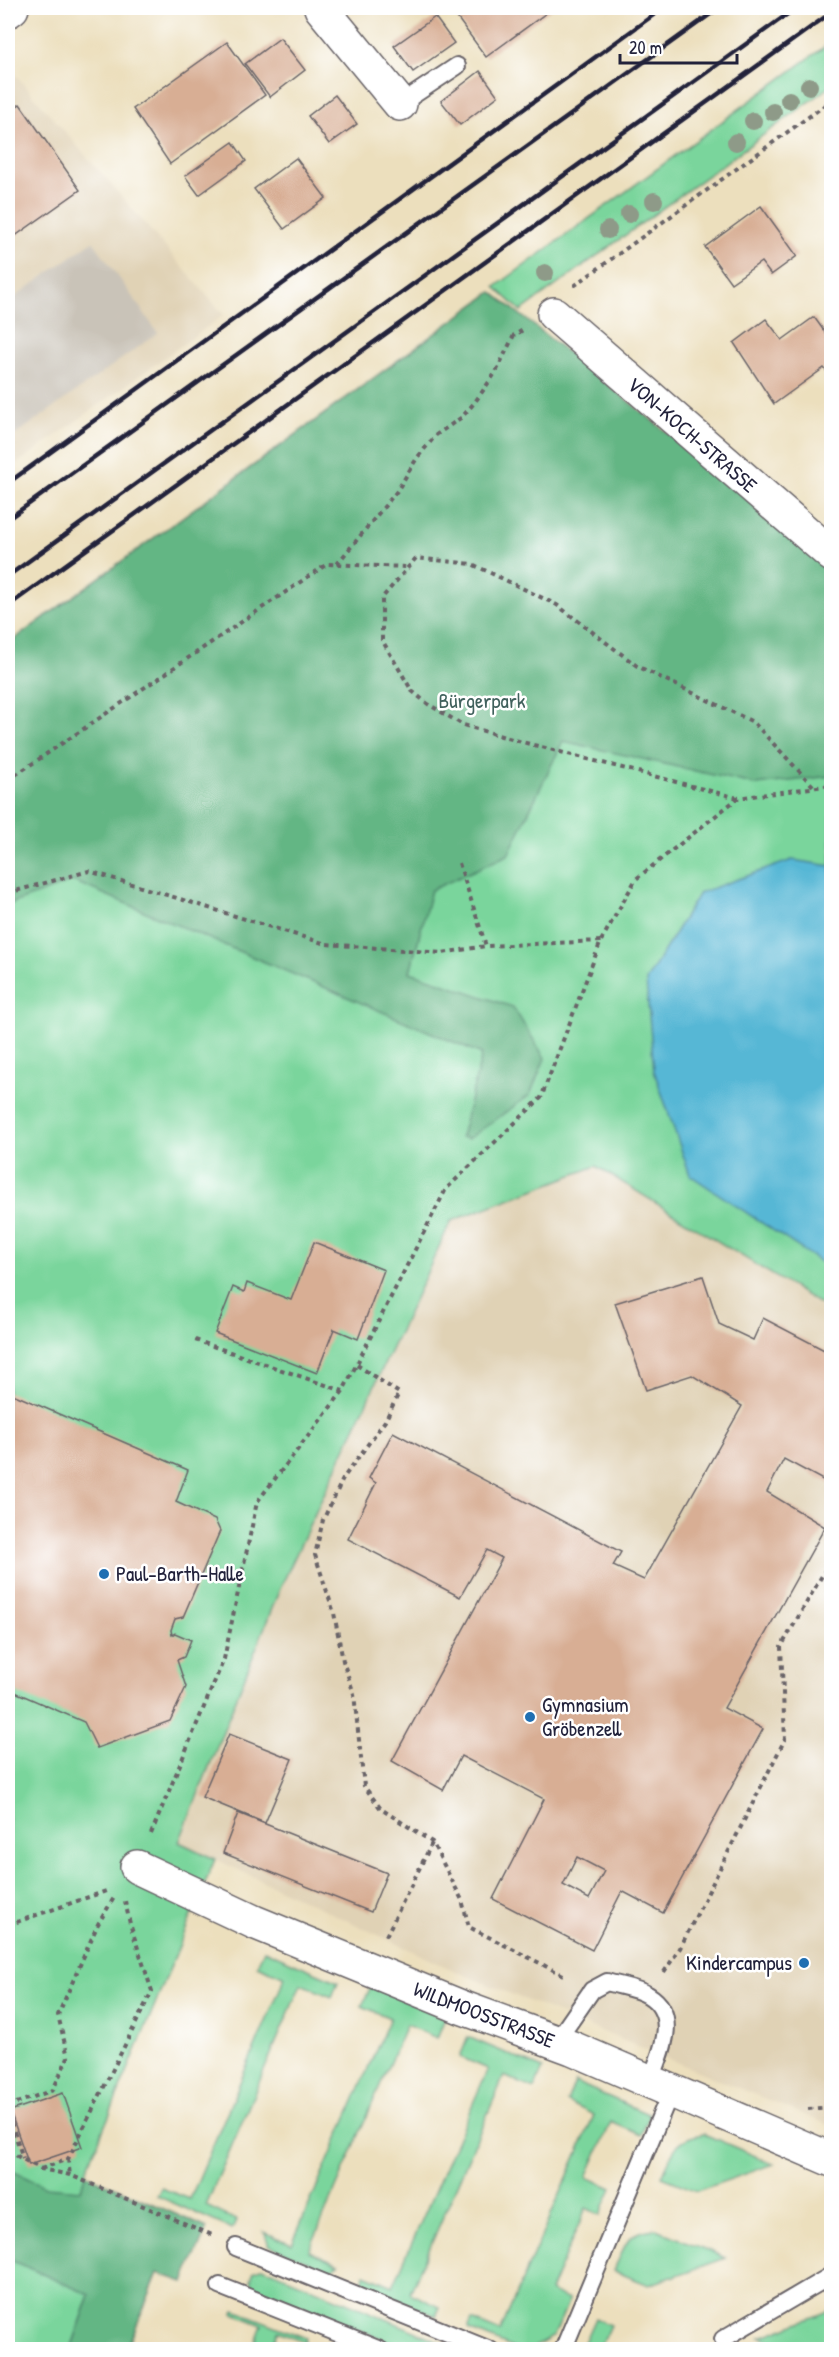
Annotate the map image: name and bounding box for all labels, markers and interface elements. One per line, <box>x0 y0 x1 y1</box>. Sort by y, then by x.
scale bar <box>620 27 737 65</box>
text: 20 m <box>629 35 662 60</box>
street label: VON-KOCH-STRASSE <box>621 370 764 499</box>
park label: Bürgerpark <box>439 686 526 715</box>
place label: Paul-Barth-Halle <box>116 1559 244 1588</box>
marker: Paul-Barth-Halle <box>97 1567 111 1581</box>
place label: Gymnasium Gröbenzell <box>542 1690 628 1743</box>
marker: Gymnasium Gröbenzell <box>523 1710 537 1724</box>
place label: Kindercampus <box>686 1948 792 1977</box>
marker: Kindercampus <box>797 1956 811 1970</box>
street label: WILDMOOSSTRASSE <box>409 1974 559 2055</box>

